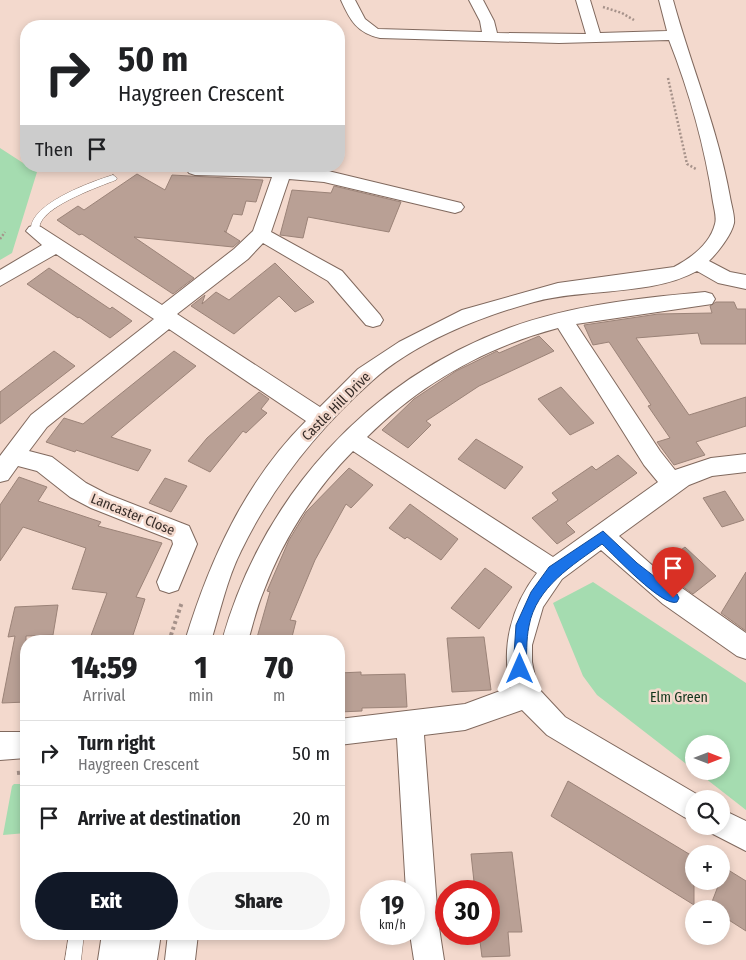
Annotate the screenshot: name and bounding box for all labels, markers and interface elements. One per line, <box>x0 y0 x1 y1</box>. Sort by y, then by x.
text: 50 m <box>118 38 188 80</box>
icon: right <box>35 40 100 105</box>
text: Haygreen Crescent <box>118 80 284 107</box>
icon: arrive <box>83 135 111 163</box>
text: Then <box>35 138 73 161</box>
street label: Castle Hill Drive <box>298 368 374 444</box>
street label: Lancaster Close <box>88 490 177 539</box>
pin <box>652 547 694 598</box>
icon: arrive <box>659 554 687 582</box>
position arrow <box>493 642 545 694</box>
text: 14:59 <box>71 650 137 686</box>
text: 1 <box>194 650 207 686</box>
text: 70 <box>265 650 294 686</box>
text: Arrival <box>83 686 126 705</box>
text: min <box>189 686 213 705</box>
text: m <box>273 686 285 705</box>
park label: Elm Green <box>650 689 708 706</box>
text: Turn right <box>78 732 155 755</box>
north arrow <box>685 735 730 780</box>
map controls <box>685 735 730 945</box>
icon: right <box>35 739 63 767</box>
text: 50 m <box>292 742 330 765</box>
text: Haygreen Crescent <box>78 755 199 774</box>
button: search <box>685 790 730 835</box>
icon: arrive <box>35 804 63 832</box>
text: Arrive at destination <box>78 807 241 830</box>
text: 20 m <box>293 807 330 830</box>
button: + <box>685 845 730 890</box>
button: Exit <box>35 872 178 930</box>
button: Share <box>188 872 330 930</box>
speed limit sign: 30 <box>435 880 500 945</box>
text: 19 <box>381 891 404 921</box>
button: − <box>685 900 730 945</box>
text: km/h <box>379 918 406 932</box>

